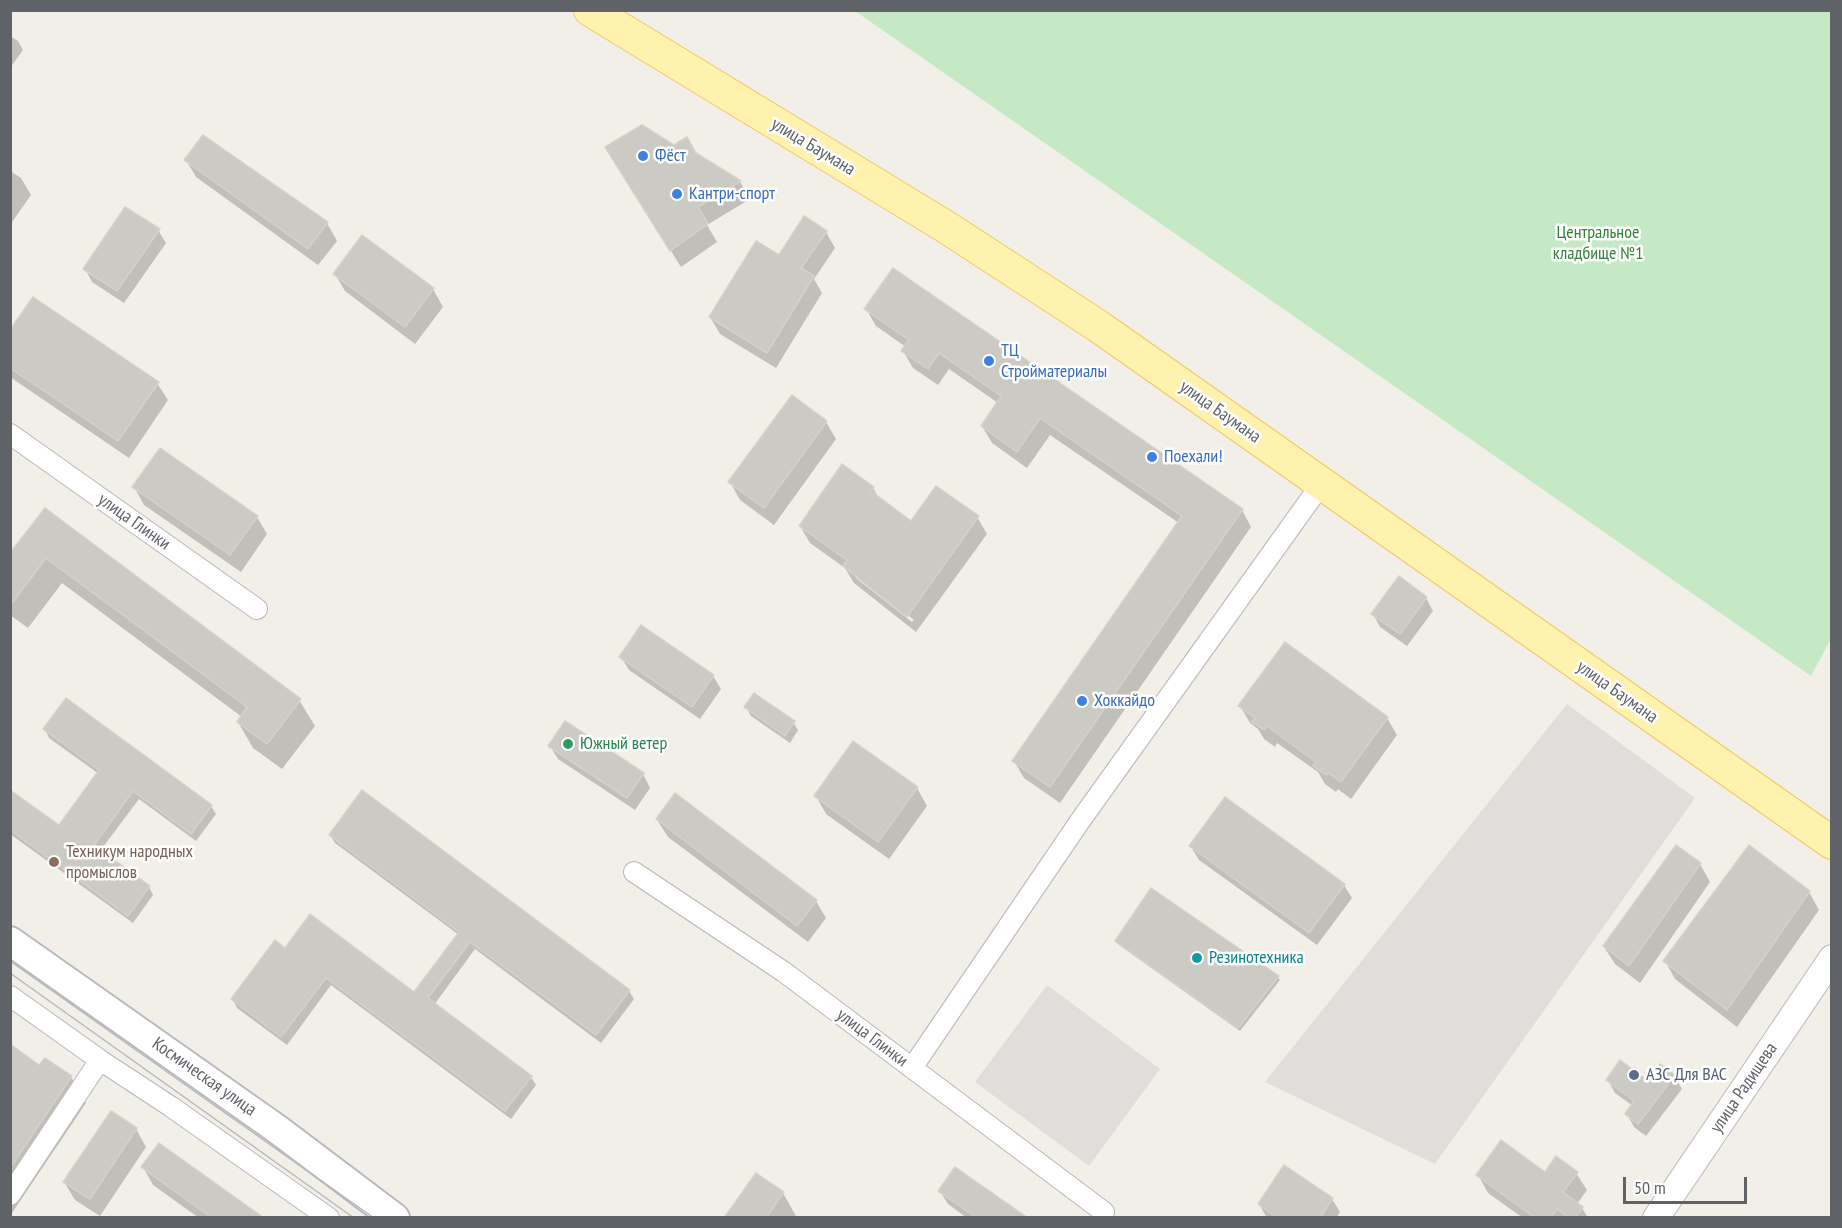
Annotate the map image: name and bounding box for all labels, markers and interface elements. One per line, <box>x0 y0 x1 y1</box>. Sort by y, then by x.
street label: улица Баумана <box>767 113 859 181</box>
place label: Фёст <box>655 145 686 167</box>
marker: Фёст <box>636 149 650 163</box>
place label: Кантри-спорт <box>689 183 775 205</box>
marker: Кантри-спорт <box>670 187 684 201</box>
park label: Центральное кладбище №1 <box>1553 222 1643 264</box>
place label: ТЦ Стройматериалы <box>1001 340 1107 382</box>
marker: ТЦ Стройматериалы <box>982 354 996 368</box>
street label: улица Баумана <box>1175 376 1265 448</box>
place label: Поехали! <box>1164 446 1223 468</box>
marker: Поехали! <box>1145 450 1159 464</box>
street label: улица Глинки <box>94 489 174 555</box>
street label: улица Баумана <box>1572 656 1662 728</box>
place label: Хоккайдо <box>1094 690 1155 712</box>
marker: Хоккайдо <box>1075 694 1089 708</box>
place label: Южный ветер <box>580 733 667 755</box>
marker: Южный ветер <box>561 737 575 751</box>
place label: Техникум народных промыслов <box>66 841 193 884</box>
marker: Техникум народных промыслов <box>47 855 61 869</box>
place label: Резинотехника <box>1209 947 1304 969</box>
marker: Резинотехника <box>1190 951 1204 965</box>
street label: улица Глинки <box>832 1004 912 1072</box>
street label: Космическая улица <box>148 1033 260 1121</box>
street label: улица Радищева <box>1706 1039 1782 1137</box>
place label: АЗС Для ВАС <box>1646 1064 1727 1086</box>
marker: АЗС Для ВАС <box>1627 1068 1641 1082</box>
scale bar <box>1626 1165 1750 1203</box>
text: 50 m <box>1634 1176 1666 1199</box>

